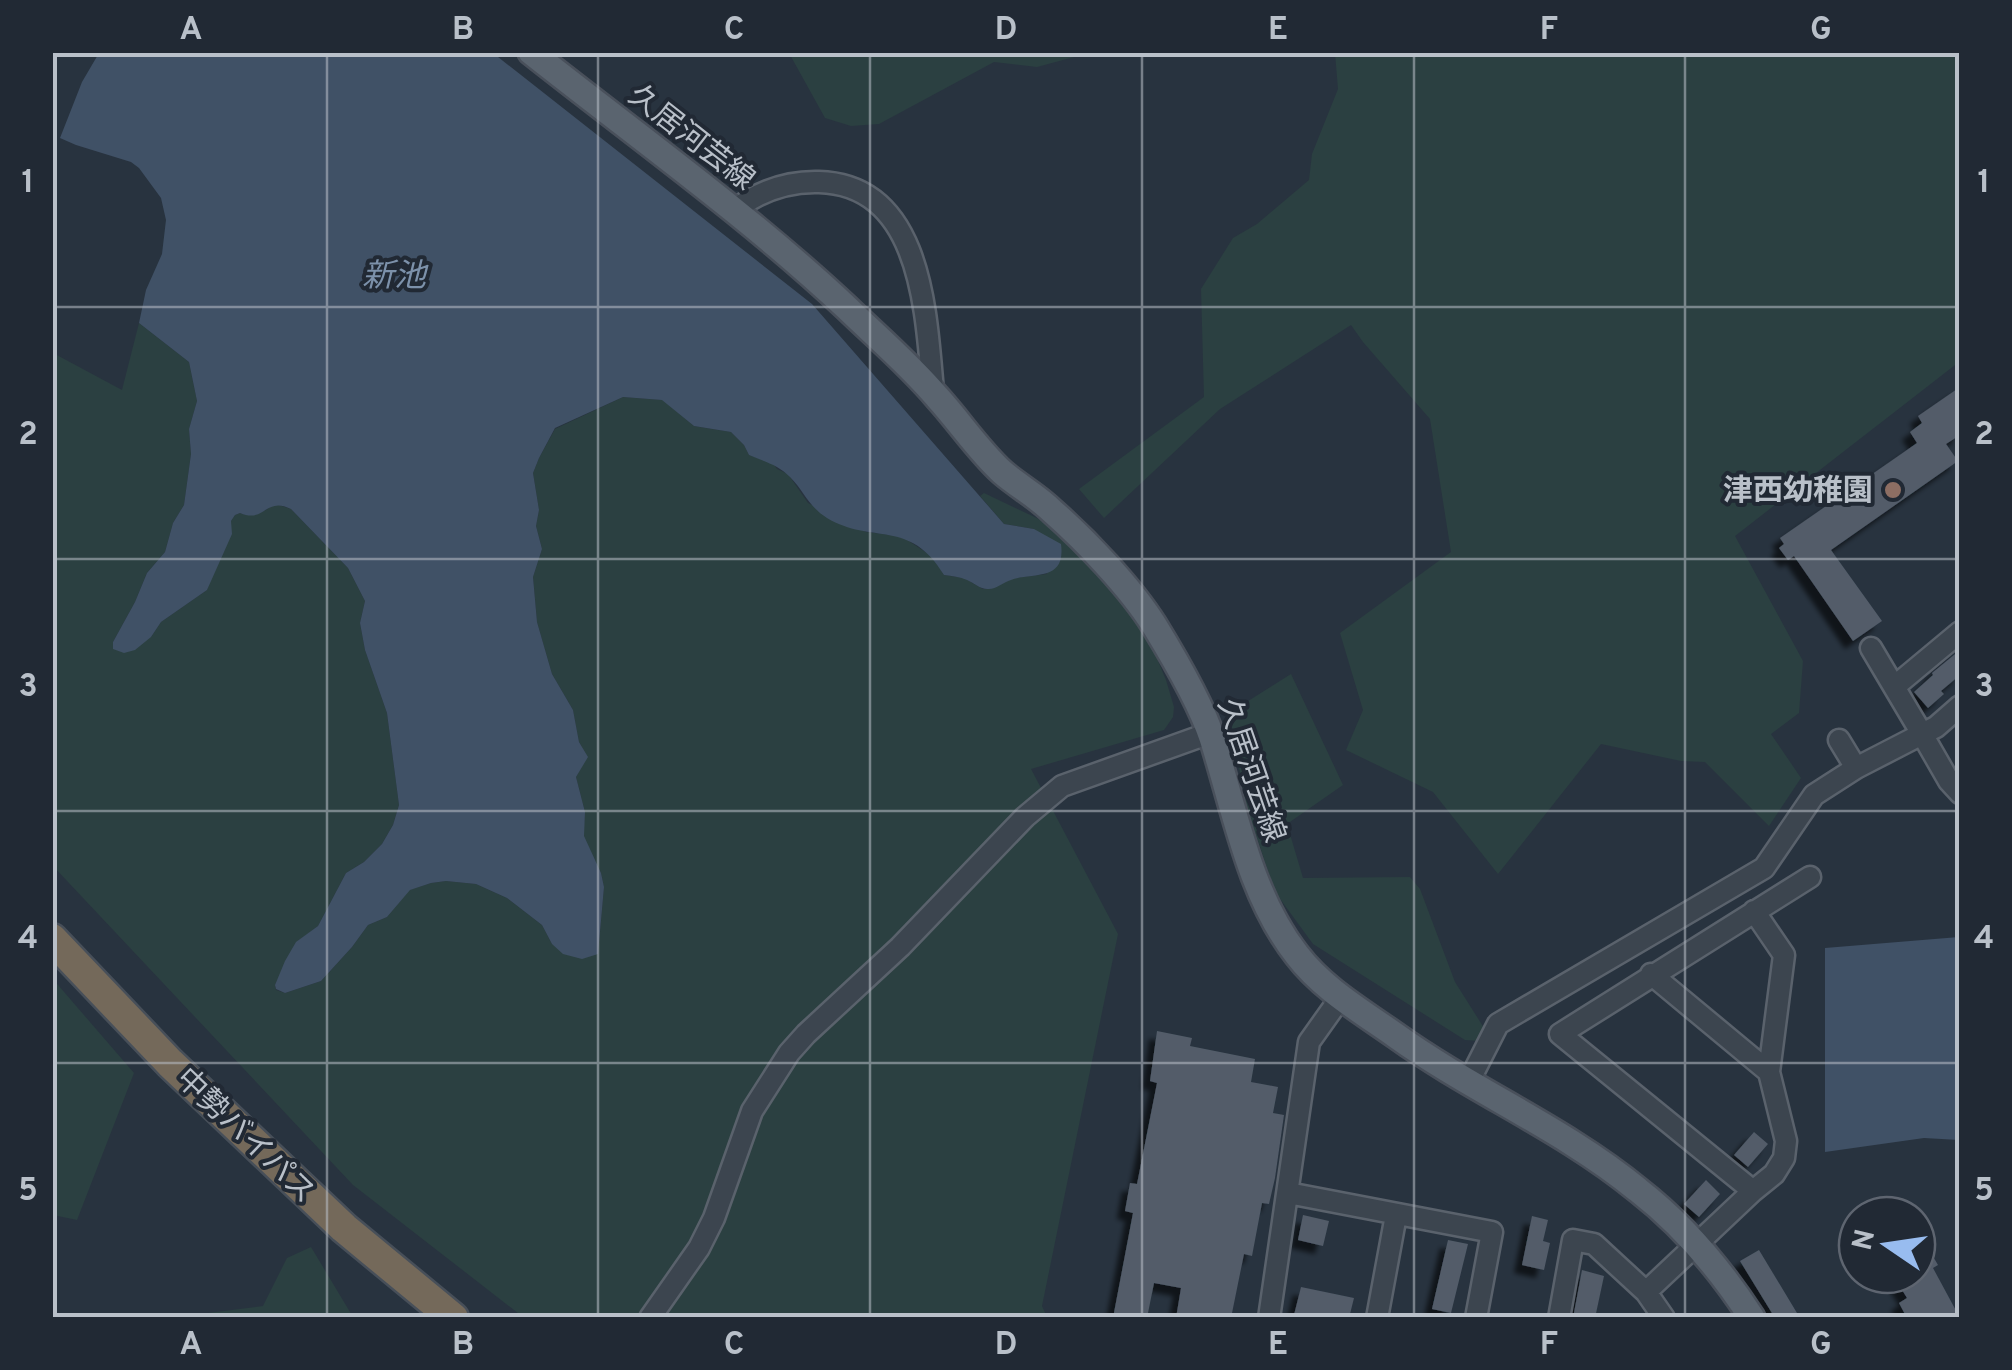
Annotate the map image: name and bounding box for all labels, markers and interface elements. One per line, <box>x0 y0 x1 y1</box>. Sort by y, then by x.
text: A <box>180 11 202 51</box>
text: B <box>452 11 474 51</box>
text: C <box>724 11 744 51</box>
text: D <box>995 11 1017 51</box>
text: E <box>1268 11 1288 51</box>
text: F <box>1540 11 1558 51</box>
text: G <box>1810 11 1832 51</box>
street label: 久居河芸線 <box>620 78 761 200</box>
text: 1 <box>22 164 34 204</box>
text: 1 <box>1978 164 1990 204</box>
water label: 新池 <box>362 258 429 298</box>
text: 2 <box>18 416 38 456</box>
text: 2 <box>1974 416 1994 456</box>
place label: 津西幼稚園 <box>1723 474 1873 511</box>
marker: 津西幼稚園 <box>1882 479 1904 501</box>
text: 3 <box>18 668 38 708</box>
text: 3 <box>1974 668 1994 708</box>
street label: 久居河芸線 <box>1208 694 1292 848</box>
text: 4 <box>18 920 38 960</box>
text: 4 <box>1974 920 1994 960</box>
street label: 中勢バイパス <box>167 1061 322 1212</box>
text: 5 <box>18 1172 38 1212</box>
text: 5 <box>1974 1172 1994 1212</box>
north arrow <box>1837 1195 1937 1295</box>
text: N <box>1846 1226 1885 1254</box>
text: A <box>180 1326 202 1366</box>
text: B <box>452 1326 474 1366</box>
text: C <box>724 1326 744 1366</box>
text: D <box>995 1326 1017 1366</box>
text: E <box>1268 1326 1288 1366</box>
text: F <box>1540 1326 1558 1366</box>
text: G <box>1810 1326 1832 1366</box>

